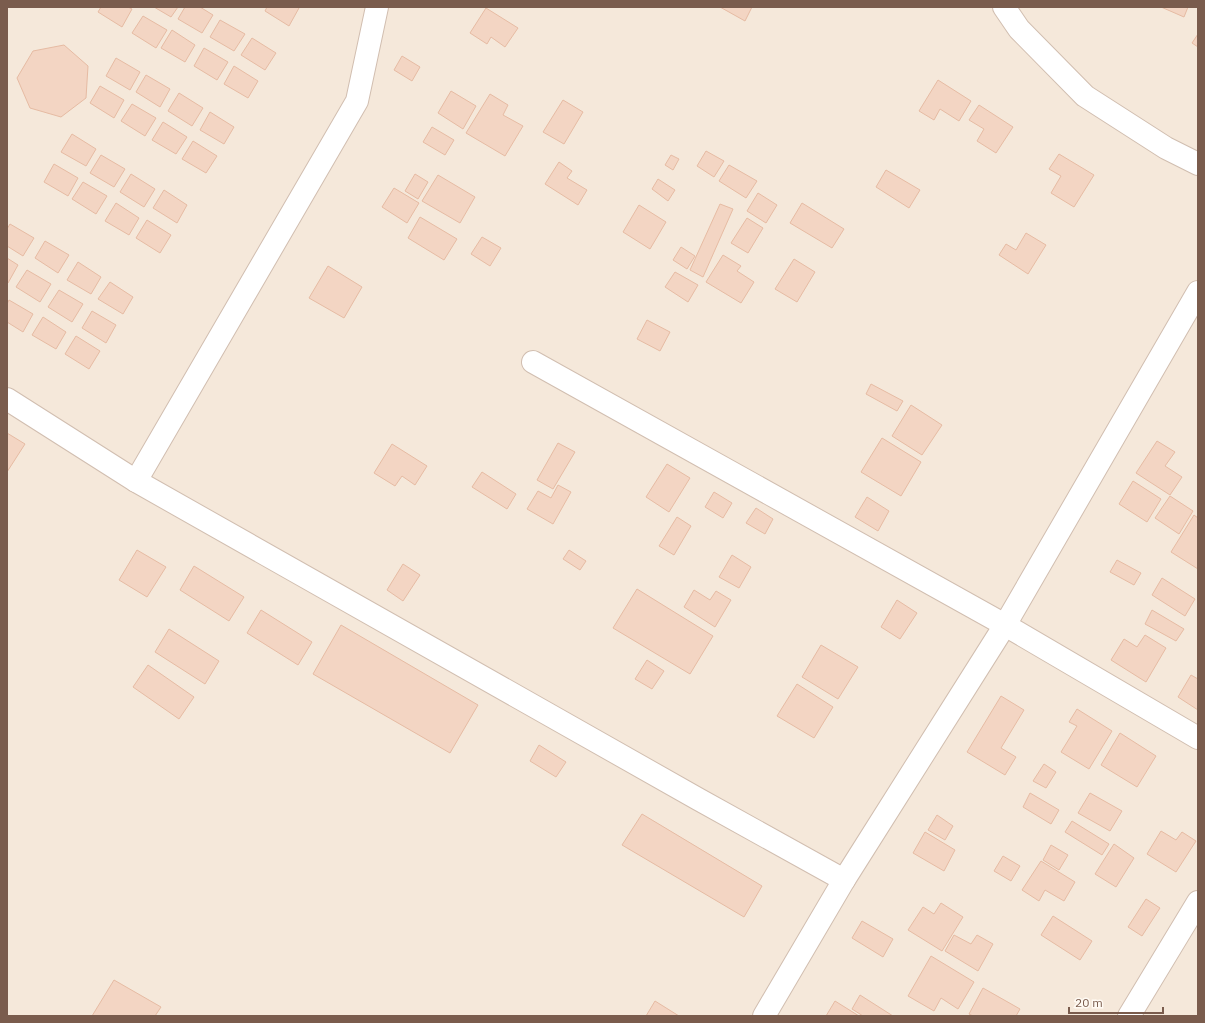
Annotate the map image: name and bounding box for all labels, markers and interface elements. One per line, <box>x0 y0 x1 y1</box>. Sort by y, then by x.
scale bar <box>1069 989 1163 1015</box>
text: 20 m <box>1075 995 1103 1010</box>

